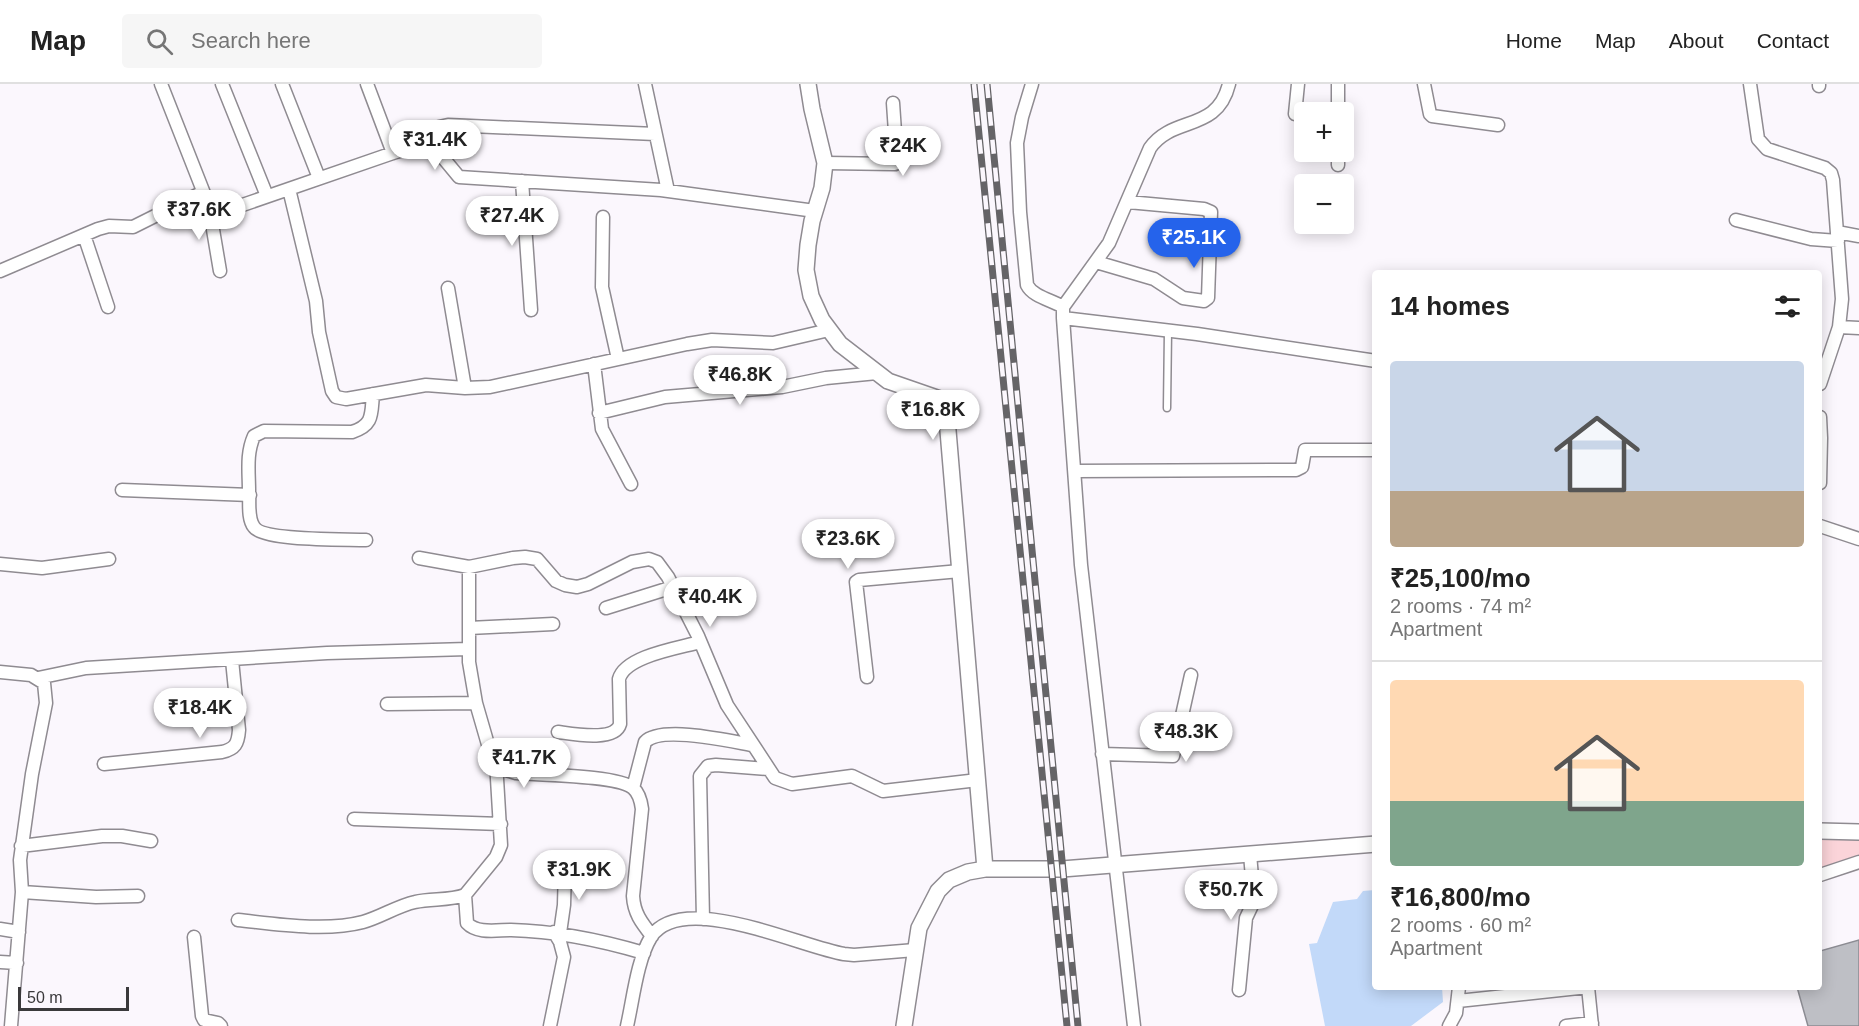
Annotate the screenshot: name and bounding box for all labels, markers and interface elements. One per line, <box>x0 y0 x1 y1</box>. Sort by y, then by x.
search box <box>122 14 542 68</box>
text: Map <box>30 25 86 56</box>
icon: search <box>143 25 176 58</box>
text: Search here <box>191 28 311 53</box>
text: Home <box>1506 29 1562 52</box>
text: Map <box>1595 29 1636 52</box>
text: About <box>1669 29 1724 52</box>
text: Contact <box>1757 29 1829 52</box>
map controls <box>1294 102 1354 234</box>
button: + <box>1294 102 1354 162</box>
pin: ₹31.4K <box>386 120 484 171</box>
pin: ₹24K <box>867 126 939 177</box>
text: ₹31.4K <box>403 128 467 150</box>
text: ₹24K <box>879 134 927 156</box>
button: − <box>1294 174 1354 234</box>
pin: ₹37.6K <box>150 190 248 241</box>
pin: ₹27.4K <box>463 196 561 247</box>
text: ₹37.6K <box>167 198 231 220</box>
text: ₹27.4K <box>480 204 544 226</box>
pin: ₹25.1K <box>1145 218 1243 269</box>
text: ₹25.1K <box>1162 226 1226 248</box>
icon: filters <box>1771 290 1804 323</box>
text: 14 homes <box>1390 291 1510 321</box>
pin: ₹46.8K <box>691 355 789 406</box>
text: ₹46.8K <box>708 363 772 385</box>
pin: ₹16.8K <box>884 390 982 441</box>
text: ₹16.8K <box>901 398 965 420</box>
icon: home <box>1543 400 1651 508</box>
pin: ₹23.6K <box>799 519 897 570</box>
text: ₹23.6K <box>816 527 880 549</box>
text: ₹25,100/mo <box>1390 563 1531 593</box>
pin: ₹40.4K <box>661 577 759 628</box>
text: ₹40.4K <box>678 585 742 607</box>
text: 2 rooms · 74 m² <box>1390 595 1531 617</box>
text: Apartment <box>1390 618 1482 640</box>
pin: ₹18.4K <box>151 688 249 739</box>
text: ₹18.4K <box>168 696 232 718</box>
pin: ₹48.3K <box>1137 712 1235 763</box>
icon: home <box>1543 719 1651 827</box>
text: ₹48.3K <box>1154 720 1218 742</box>
pin: ₹41.7K <box>475 738 573 789</box>
text: ₹41.7K <box>492 746 556 768</box>
pin: ₹31.9K <box>530 850 628 901</box>
text: ₹31.9K <box>547 858 611 880</box>
pin: ₹50.7K <box>1182 870 1280 921</box>
text: ₹50.7K <box>1199 878 1263 900</box>
text: ₹16,800/mo <box>1390 882 1531 912</box>
text: 2 rooms · 60 m² <box>1390 914 1531 936</box>
text: Apartment <box>1390 937 1482 959</box>
scale bar <box>18 984 129 1012</box>
text: 50 m <box>27 989 63 1006</box>

